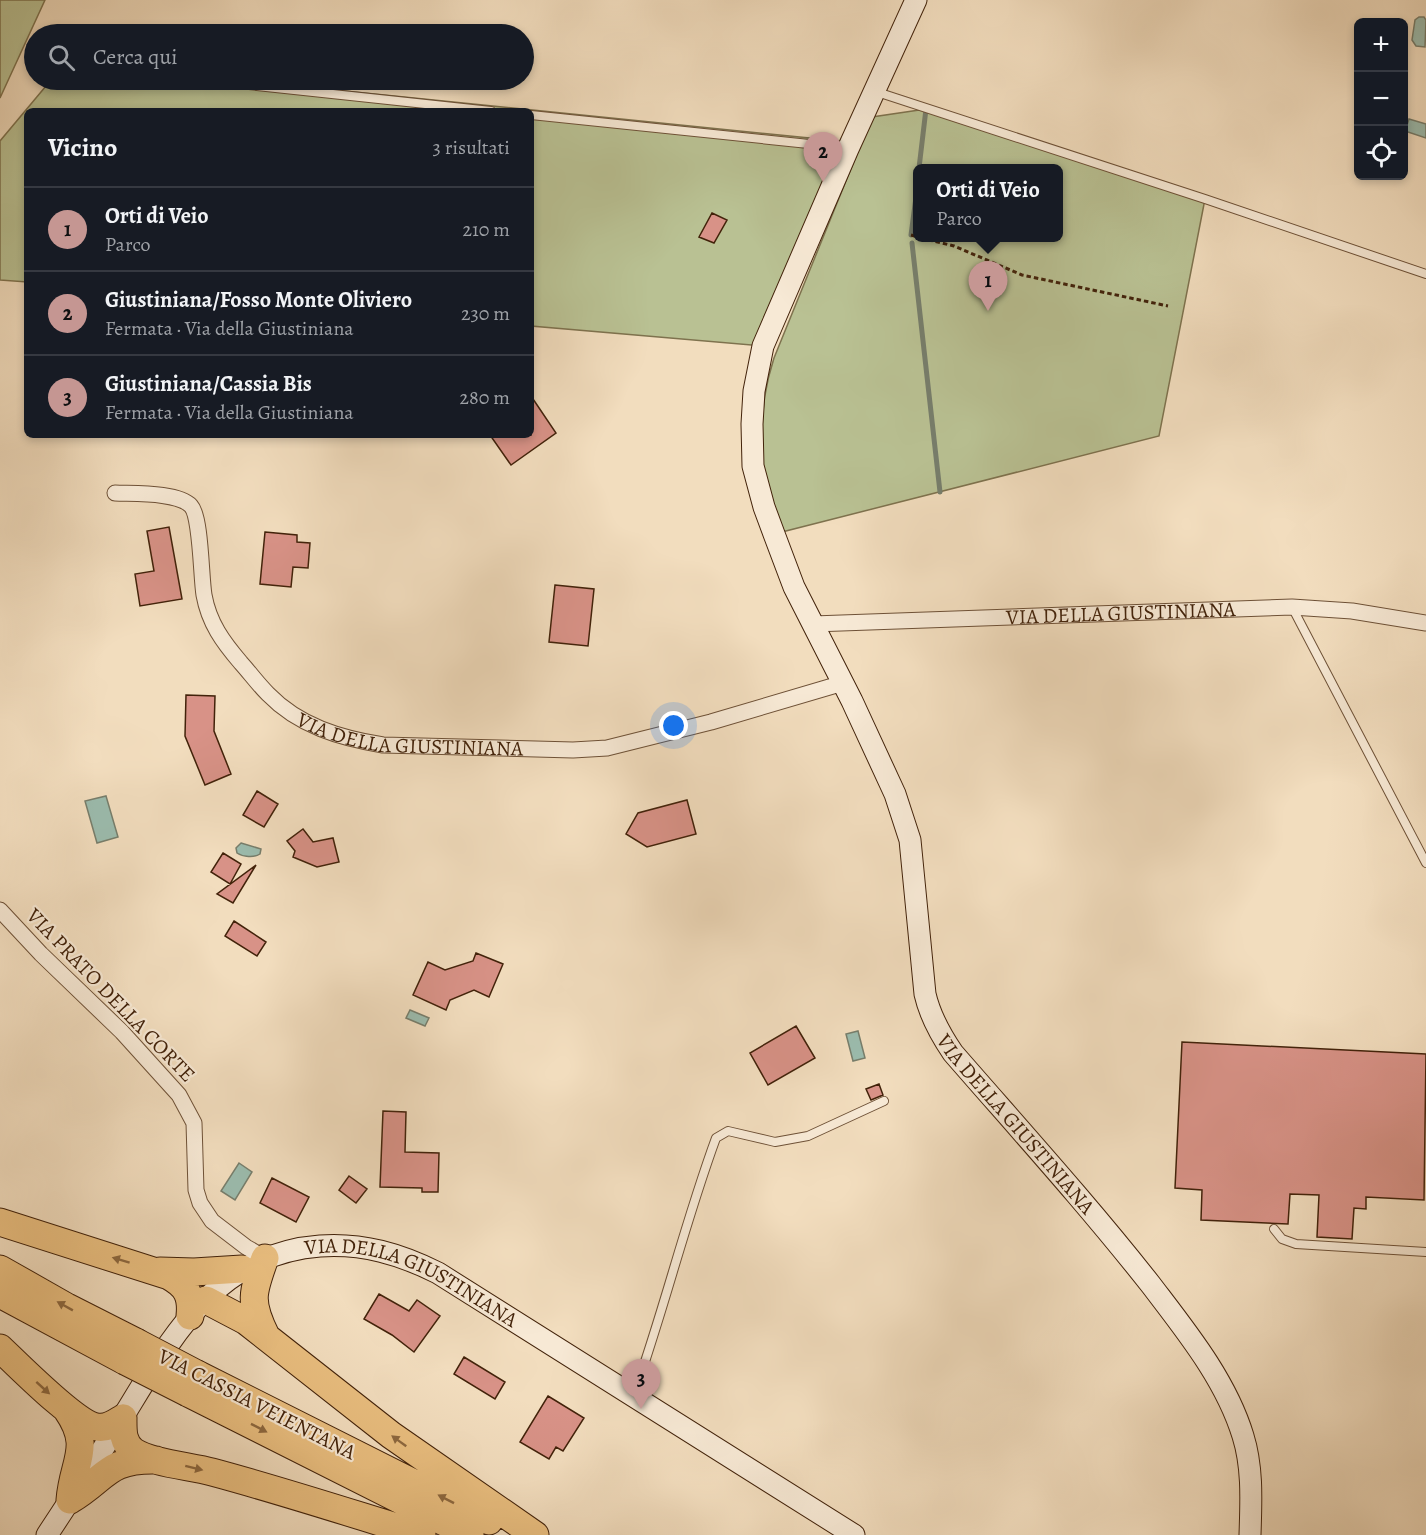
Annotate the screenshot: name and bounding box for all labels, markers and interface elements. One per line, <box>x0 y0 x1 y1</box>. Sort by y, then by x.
map controls <box>1354 18 1408 180</box>
button: + <box>1354 18 1408 72</box>
search box <box>24 24 534 90</box>
icon: search <box>45 41 78 74</box>
text: Cerca qui <box>93 42 178 72</box>
button: − <box>1354 72 1408 126</box>
button: locate <box>1354 126 1408 180</box>
text: Vicino <box>48 130 117 165</box>
pin: 2 <box>804 132 842 182</box>
text: 3 risultati <box>433 134 510 161</box>
popup <box>913 164 1063 242</box>
text: Orti di Veio <box>936 175 1040 205</box>
text: Orti di Veio <box>105 201 209 231</box>
text: Parco <box>936 205 982 232</box>
text: 1 <box>64 216 71 243</box>
text: 210 m <box>462 216 510 243</box>
text: Parco <box>105 231 151 258</box>
pin: 1 <box>968 262 1008 311</box>
text: Giustiniana/Fosso Monte Oliviero <box>105 285 412 315</box>
text: 2 <box>63 300 72 327</box>
text: 230 m <box>461 300 510 327</box>
text: Fermata · Via della Giustiniana <box>105 315 354 342</box>
text: Giustiniana/Cassia Bis <box>105 369 312 399</box>
text: 3 <box>63 384 72 411</box>
text: 280 m <box>460 384 510 411</box>
text: Fermata · Via della Giustiniana <box>105 399 354 426</box>
street label: VIA DELLA GIUSTINIANA <box>1005 595 1237 631</box>
street label: VIA DELLA GIUSTINIANA <box>291 705 524 763</box>
your location <box>659 711 688 740</box>
street label: VIA PRATO DELLA CORTE <box>20 901 202 1088</box>
street label: VIA DELLA GIUSTINIANA <box>930 1028 1102 1221</box>
street label: VIA DELLA GIUSTINIANA <box>302 1231 524 1334</box>
one-way arrow <box>112 1255 130 1264</box>
one-way arrow <box>56 1301 73 1311</box>
street label: VIA CASSIA VEIENTANA <box>152 1342 361 1466</box>
pin: 3 <box>622 1360 660 1409</box>
one-way arrow <box>36 1381 51 1395</box>
one-way arrow <box>250 1423 268 1433</box>
one-way arrow <box>392 1435 408 1447</box>
one-way arrow <box>185 1463 204 1473</box>
one-way arrow <box>437 1494 454 1504</box>

